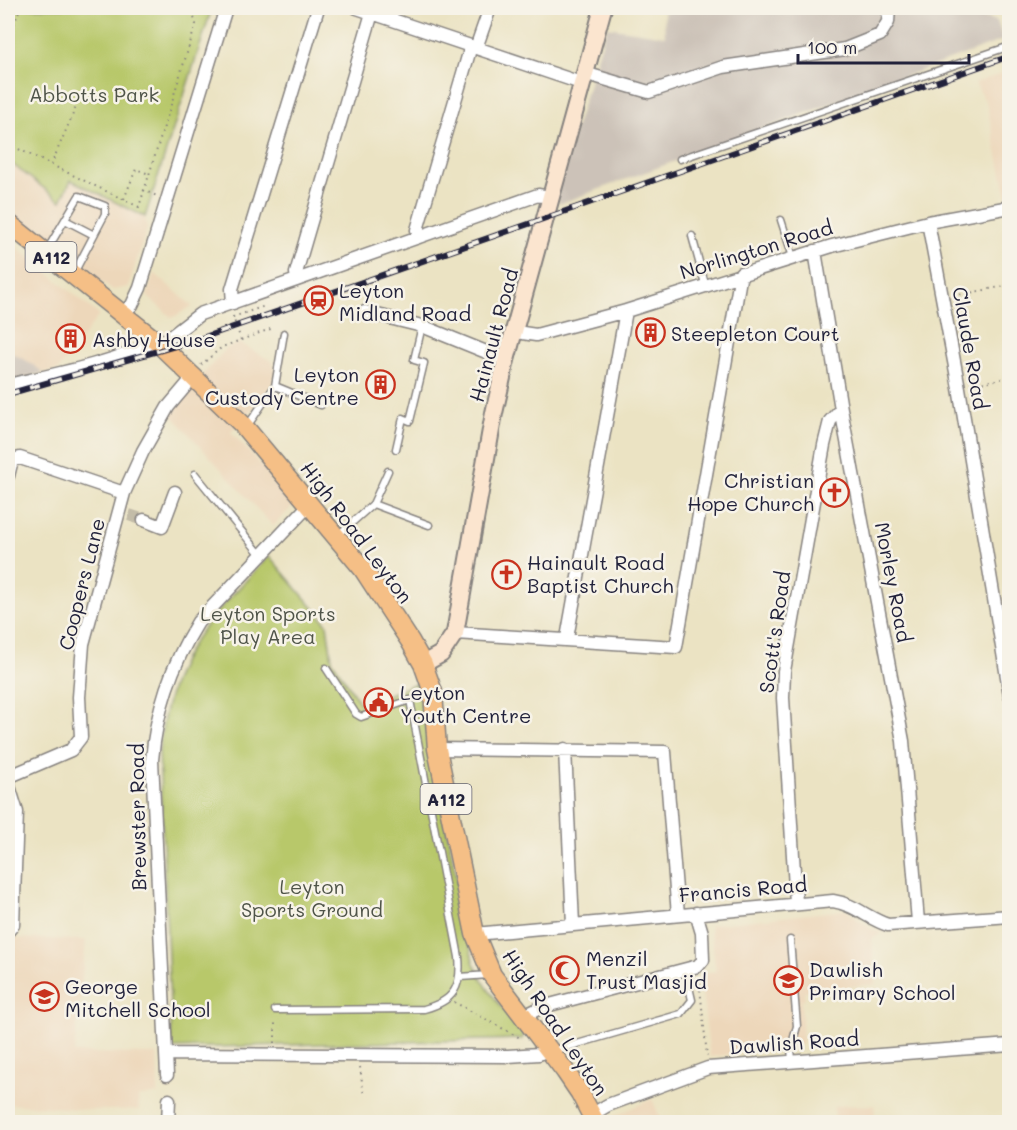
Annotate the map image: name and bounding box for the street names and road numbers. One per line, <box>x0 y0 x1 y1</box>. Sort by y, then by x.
street label: Norlington Road <box>676 213 836 285</box>
road number: A112 <box>26 242 76 272</box>
street label: Hainault Road <box>463 265 523 405</box>
street label: Claude Road <box>947 285 995 411</box>
street label: High Road Leyton <box>295 456 419 608</box>
street label: Coopers Lane <box>52 515 110 653</box>
street label: Morley Road <box>870 520 918 644</box>
street label: Scott's Road <box>753 569 795 695</box>
street label: Brewster Road <box>123 743 151 891</box>
road number: A112 <box>420 784 472 814</box>
street label: Francis Road <box>678 870 808 908</box>
street label: High Road Leyton <box>497 944 615 1100</box>
street label: Dawlish Road <box>728 1024 860 1060</box>

